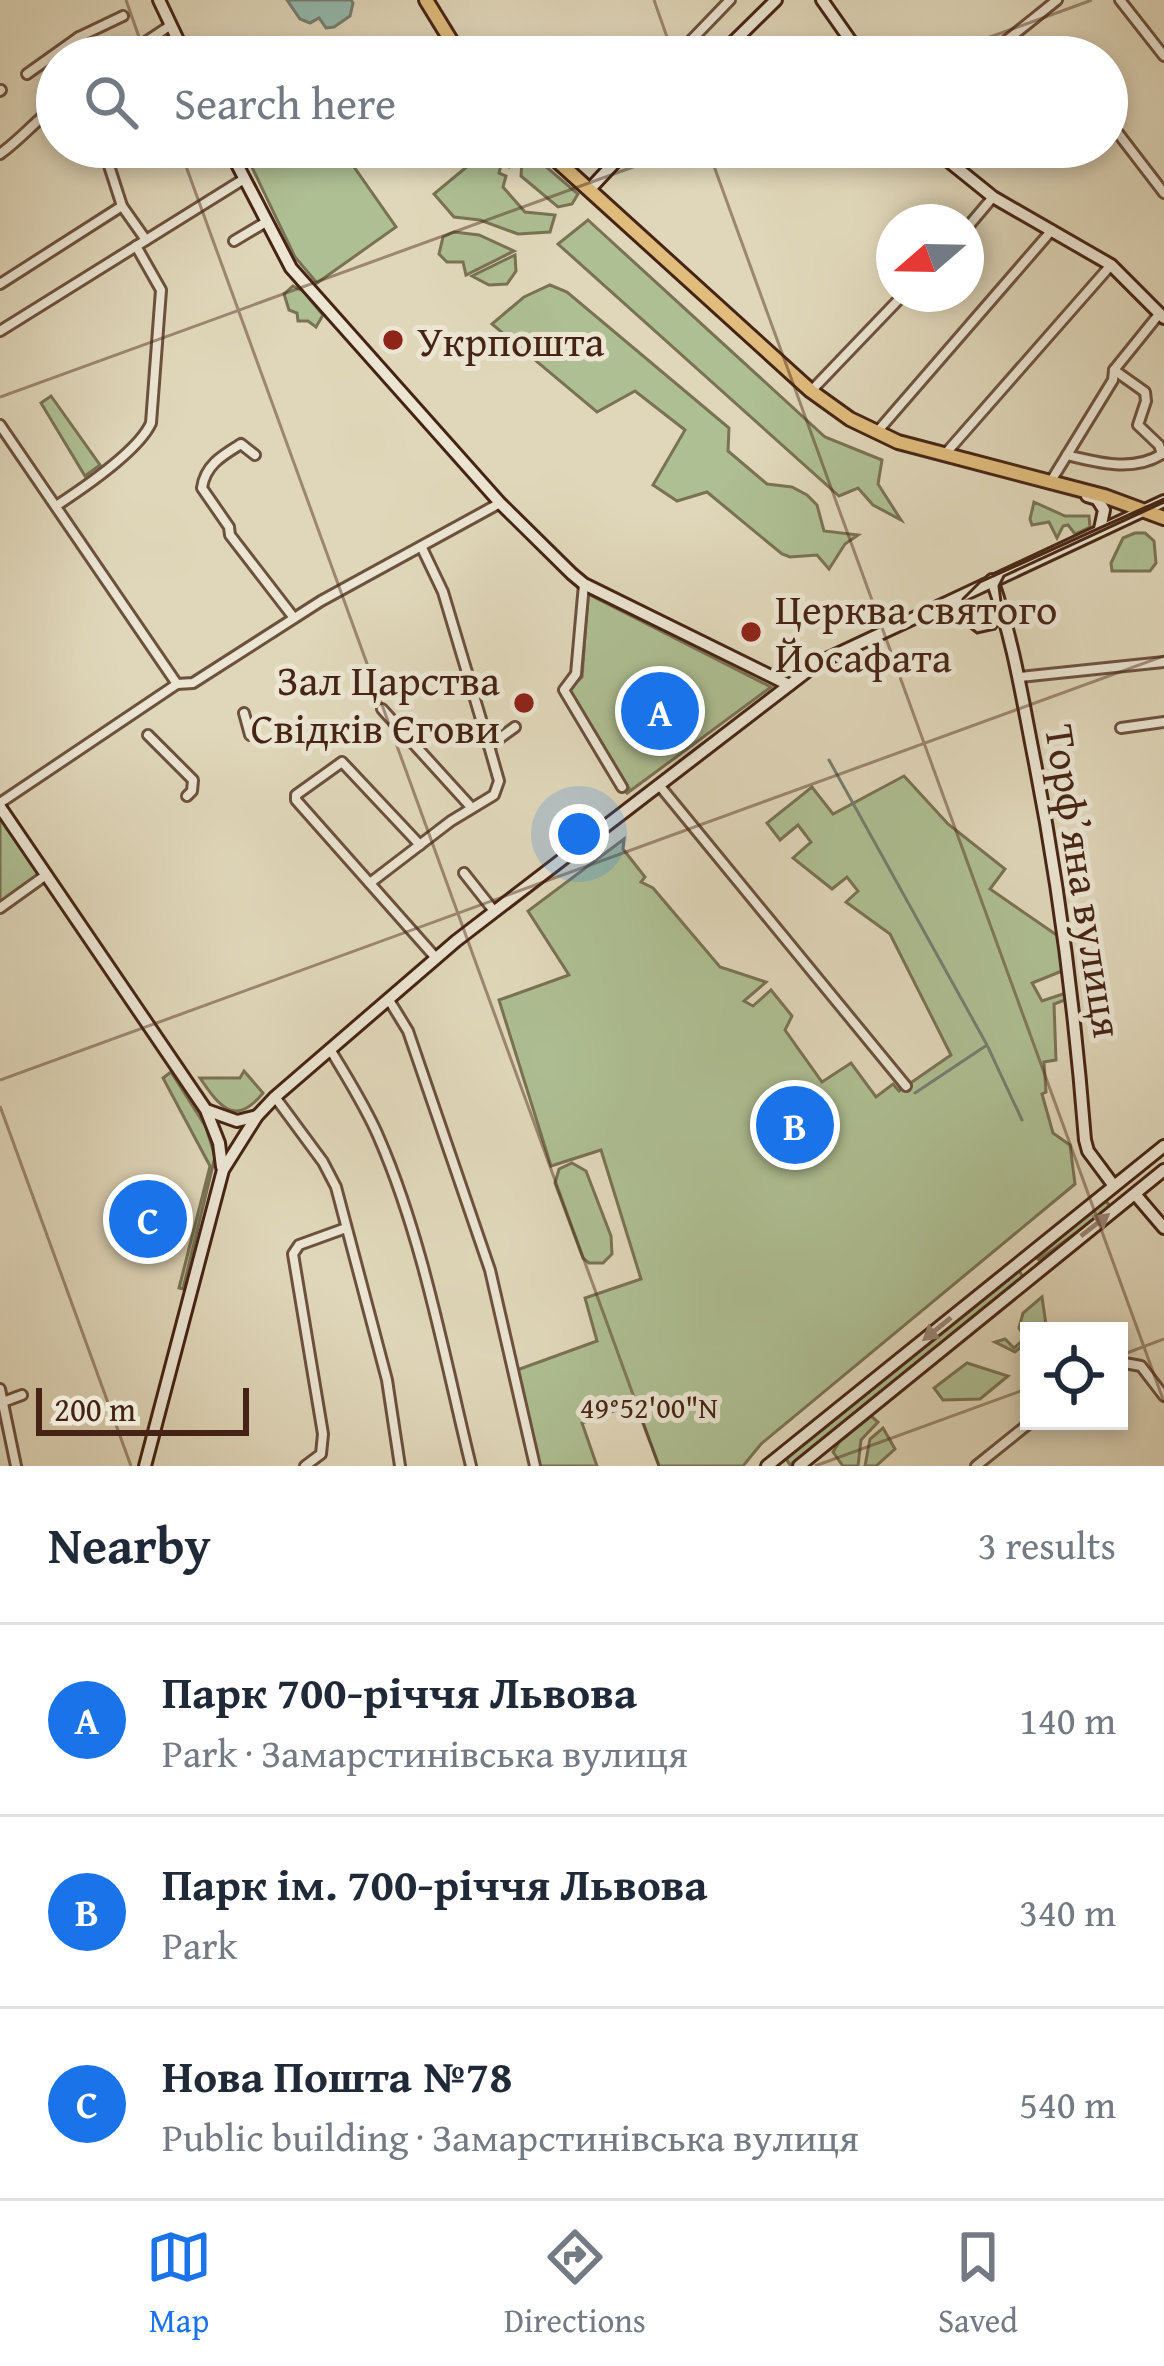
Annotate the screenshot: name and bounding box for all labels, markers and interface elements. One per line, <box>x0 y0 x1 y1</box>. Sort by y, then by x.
search box <box>36 36 1128 168</box>
icon: search <box>78 69 144 135</box>
text: Search here <box>174 70 396 135</box>
north arrow <box>876 204 984 312</box>
place label: Укрпошта <box>417 310 604 371</box>
marker: Укрпошта <box>380 327 406 353</box>
place label: Церква святого Йосафата <box>775 578 1057 687</box>
marker: Церква святого Йосафата <box>738 619 764 645</box>
place label: Зал Царства Свідків Єгови <box>251 649 500 758</box>
pin: A <box>621 666 699 756</box>
marker: Зал Царства Свідків Єгови <box>511 690 537 716</box>
street label: Торфʼяна вулиця <box>1030 720 1140 1042</box>
your location <box>549 804 609 864</box>
pin: B <box>756 1080 834 1170</box>
pin: C <box>109 1174 187 1264</box>
one-way arrow <box>1080 1214 1111 1238</box>
one-way arrow <box>921 1316 952 1342</box>
map controls <box>1020 1322 1128 1430</box>
button: locate <box>1020 1322 1128 1430</box>
scale bar <box>36 1382 249 1435</box>
text: 200 m <box>54 1385 136 1433</box>
text: 49°52'00"N <box>580 1385 718 1429</box>
text: Nearby <box>48 1507 211 1582</box>
text: 3 results <box>978 1516 1116 1573</box>
text: Парк 700-річчя Львова <box>162 1659 637 1724</box>
text: A <box>75 1691 99 1748</box>
text: 140 m <box>1019 1691 1116 1748</box>
text: Park · Замарстинівська вулиця <box>162 1724 688 1781</box>
text: Парк ім. 700-річчя Львова <box>162 1851 708 1916</box>
text: B <box>75 1883 99 1940</box>
text: 340 m <box>1019 1883 1116 1940</box>
text: Park <box>162 1916 237 1973</box>
text: Нова Пошта №78 <box>162 2043 512 2108</box>
text: C <box>76 2075 98 2132</box>
text: 540 m <box>1019 2075 1116 2132</box>
text: Public building · Замарстинівська вулиця <box>162 2108 859 2165</box>
tab: Map <box>146 2224 212 2344</box>
tab: Directions <box>504 2224 646 2344</box>
tab: Saved <box>938 2224 1018 2344</box>

